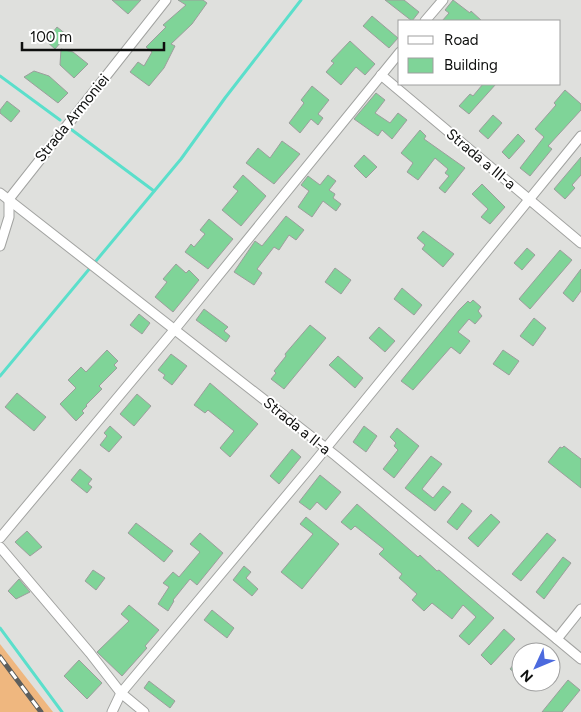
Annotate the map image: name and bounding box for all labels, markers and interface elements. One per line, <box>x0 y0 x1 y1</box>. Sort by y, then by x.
scale bar <box>22 20 165 52</box>
legend <box>398 20 561 85</box>
text: 100 m <box>30 28 72 46</box>
text: Road <box>444 31 479 49</box>
text: Building <box>444 56 498 74</box>
street label: Strada Armoniei <box>31 70 113 166</box>
street label: Strada a III-a <box>443 125 519 193</box>
street label: Strada a II-a <box>260 393 334 459</box>
north arrow <box>511 642 561 692</box>
text: N <box>517 666 537 685</box>

